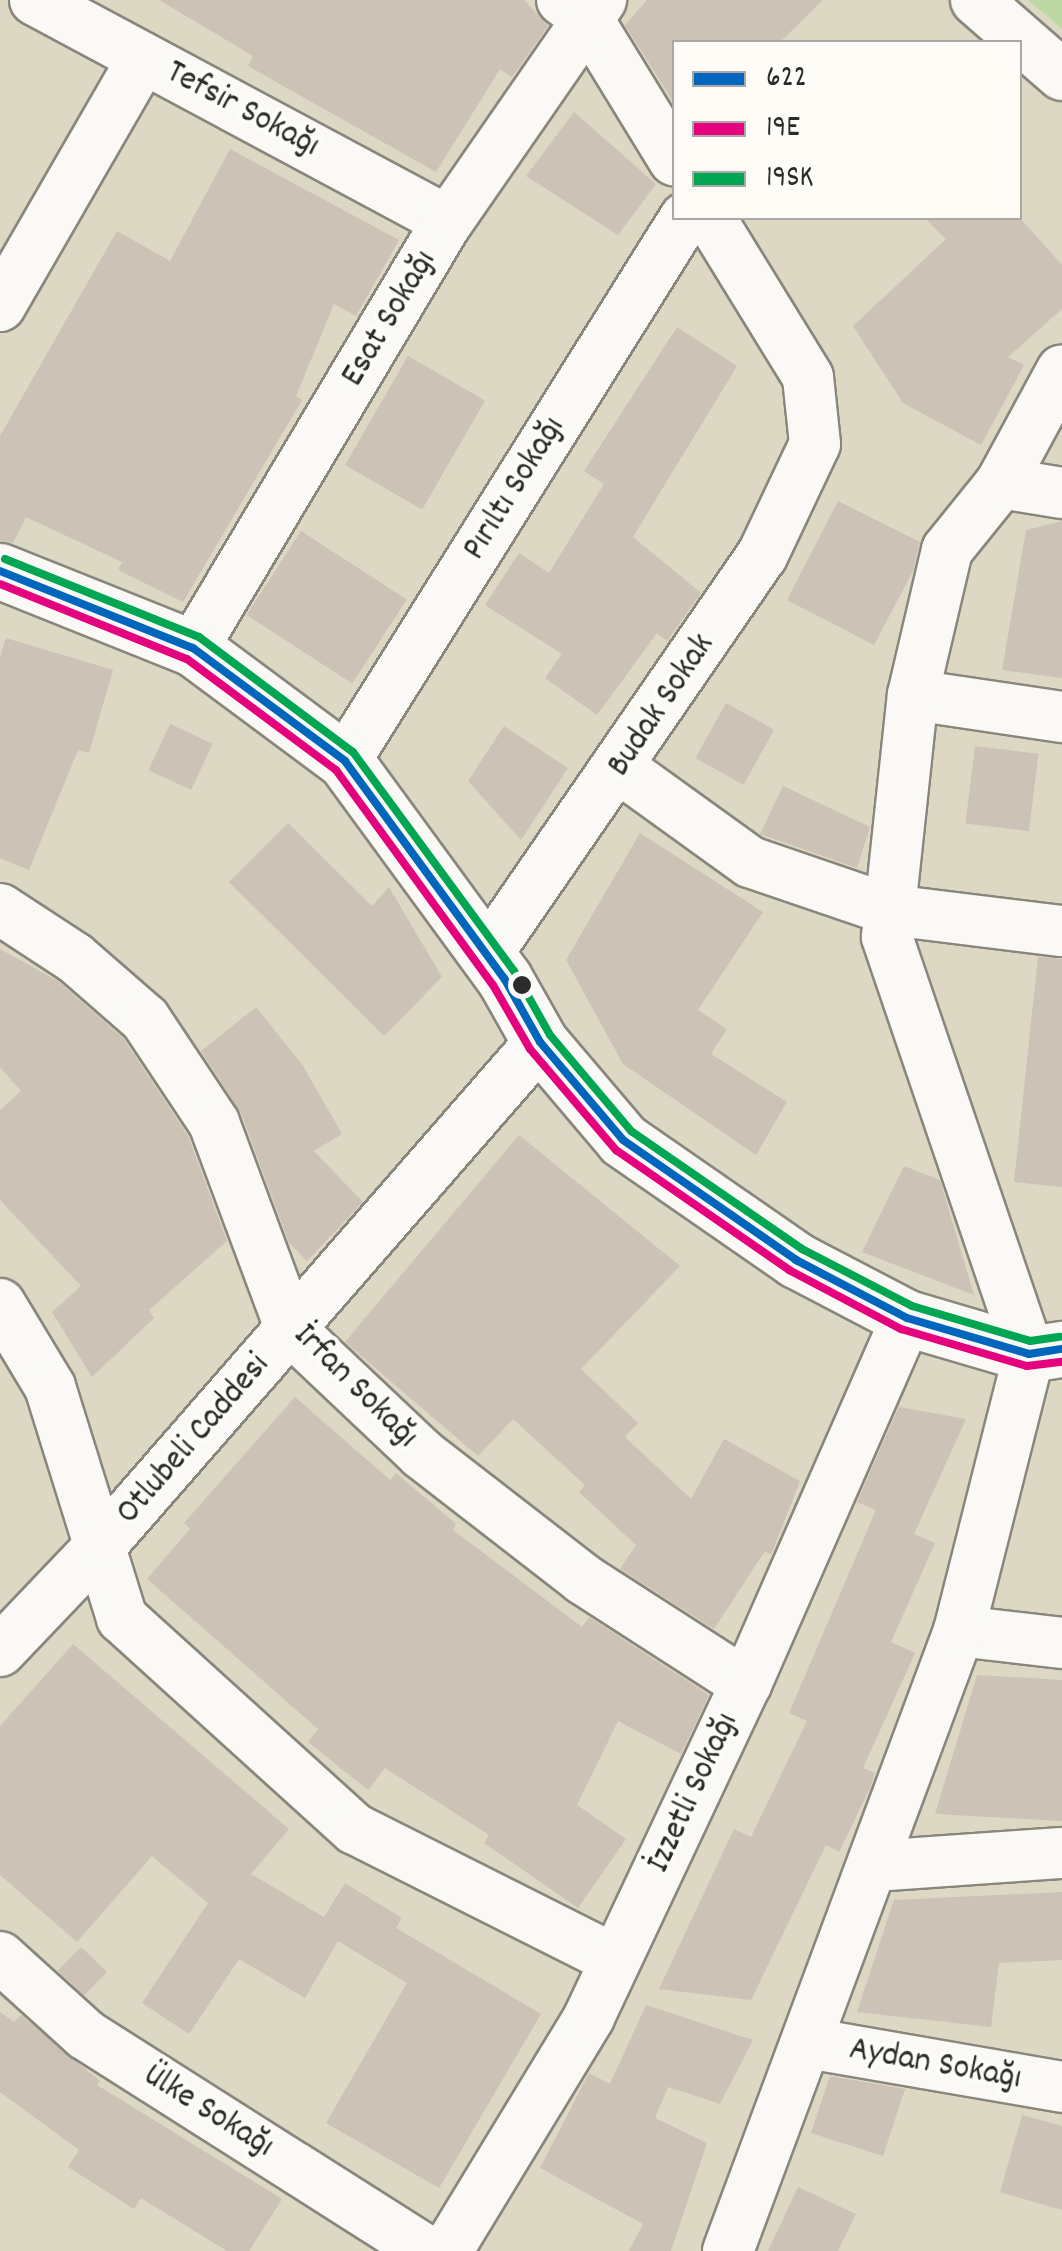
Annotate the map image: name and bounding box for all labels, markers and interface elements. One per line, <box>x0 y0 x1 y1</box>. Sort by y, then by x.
legend <box>672 40 1022 220</box>
street label: Tefsir Sokağı <box>158 52 326 168</box>
text: 622 <box>766 58 807 101</box>
text: 19E <box>766 108 800 151</box>
text: 19SK <box>766 158 813 201</box>
street label: Esat Sokağı <box>333 243 447 395</box>
street label: Pırıltı Sokağı <box>455 410 575 568</box>
street label: Budak Sokak <box>599 627 725 785</box>
unlabelled marker <box>512 975 532 995</box>
street label: İrfan Sokağı <box>284 1316 426 1458</box>
street label: Otlubeli Caddesi <box>108 1346 280 1534</box>
street label: İzzetli Sokağı <box>639 1707 749 1879</box>
street label: Aydan Sokağı <box>846 2029 1024 2101</box>
street label: Ülke Sokağı <box>135 2056 281 2168</box>

